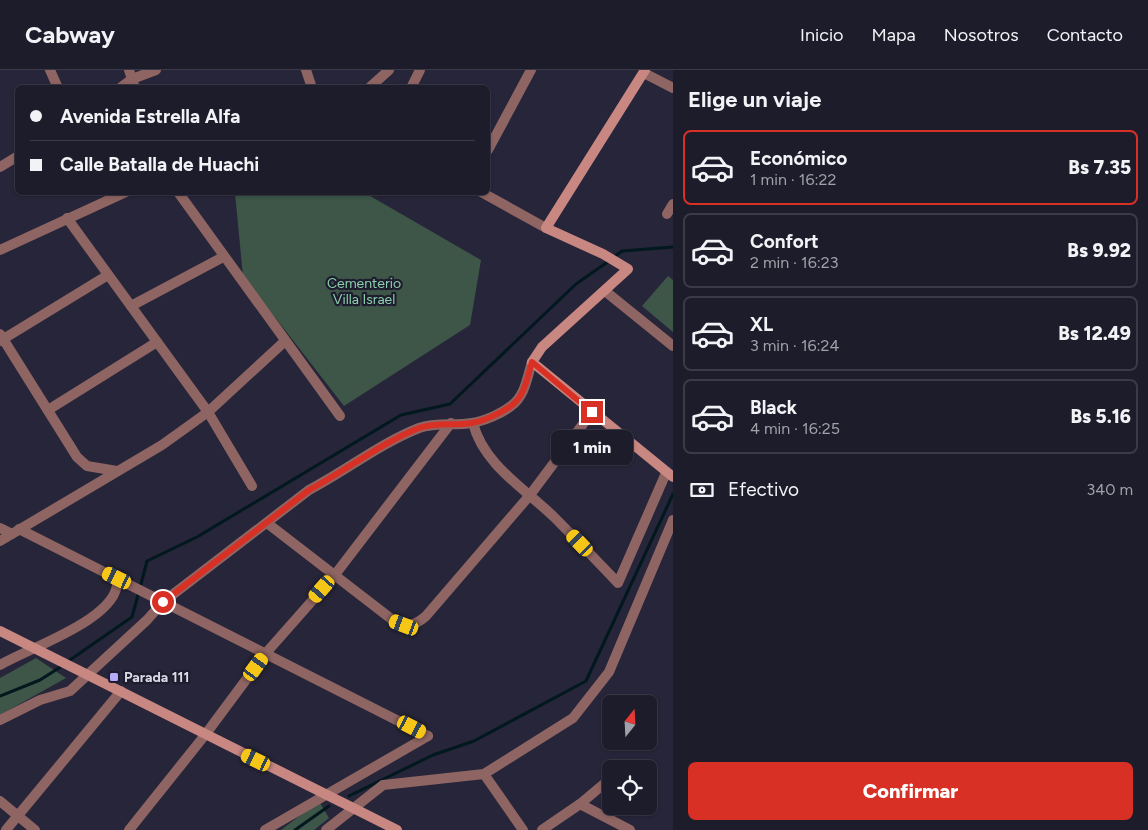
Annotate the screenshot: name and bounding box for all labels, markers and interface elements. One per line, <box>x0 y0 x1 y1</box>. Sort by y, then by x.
text: Cabway <box>25 20 115 49</box>
text: Inicio <box>800 24 844 46</box>
text: Mapa <box>872 24 916 46</box>
text: Nosotros <box>944 24 1019 46</box>
text: Contacto <box>1047 24 1123 46</box>
text: Elige un viaje <box>688 86 821 113</box>
text: Avenida Estrella Alfa <box>60 105 240 128</box>
icon: car <box>690 145 735 190</box>
text: Económico <box>750 147 847 170</box>
text: Calle Batalla de Huachi <box>60 153 259 176</box>
text: Bs 7.35 <box>1068 156 1131 179</box>
text: 1 min · 16:22 <box>750 170 836 189</box>
icon: car <box>690 228 735 273</box>
text: Confort <box>750 230 819 253</box>
text: Bs 9.92 <box>1067 239 1131 262</box>
text: 2 min · 16:23 <box>750 253 838 272</box>
park label: Cementerio Villa Israel <box>327 275 401 308</box>
icon: car <box>690 311 735 356</box>
text: XL <box>750 313 773 336</box>
text: Bs 12.49 <box>1058 322 1131 345</box>
text: 3 min · 16:24 <box>750 336 839 355</box>
icon: car <box>690 394 735 439</box>
text: Black <box>750 396 797 419</box>
route end <box>581 401 603 423</box>
text: Bs 5.16 <box>1070 405 1131 428</box>
text: 4 min · 16:25 <box>750 419 840 438</box>
callout: 1 min <box>551 430 633 464</box>
text: 1 min <box>573 438 611 457</box>
icon: cash <box>688 476 716 504</box>
text: Efectivo <box>728 478 799 501</box>
text: 340 m <box>1087 480 1133 499</box>
car <box>564 527 595 559</box>
car <box>100 565 133 591</box>
car <box>306 573 337 605</box>
route start <box>152 591 174 613</box>
car <box>387 613 420 637</box>
car <box>241 650 270 684</box>
place label: Parada 111 <box>124 669 189 686</box>
marker: Parada 111 <box>108 671 120 683</box>
north arrow <box>602 695 658 750</box>
map controls <box>602 695 657 815</box>
car <box>395 714 428 740</box>
car <box>239 747 272 773</box>
button: locate <box>602 760 657 815</box>
button: Confirmar <box>688 762 1133 820</box>

